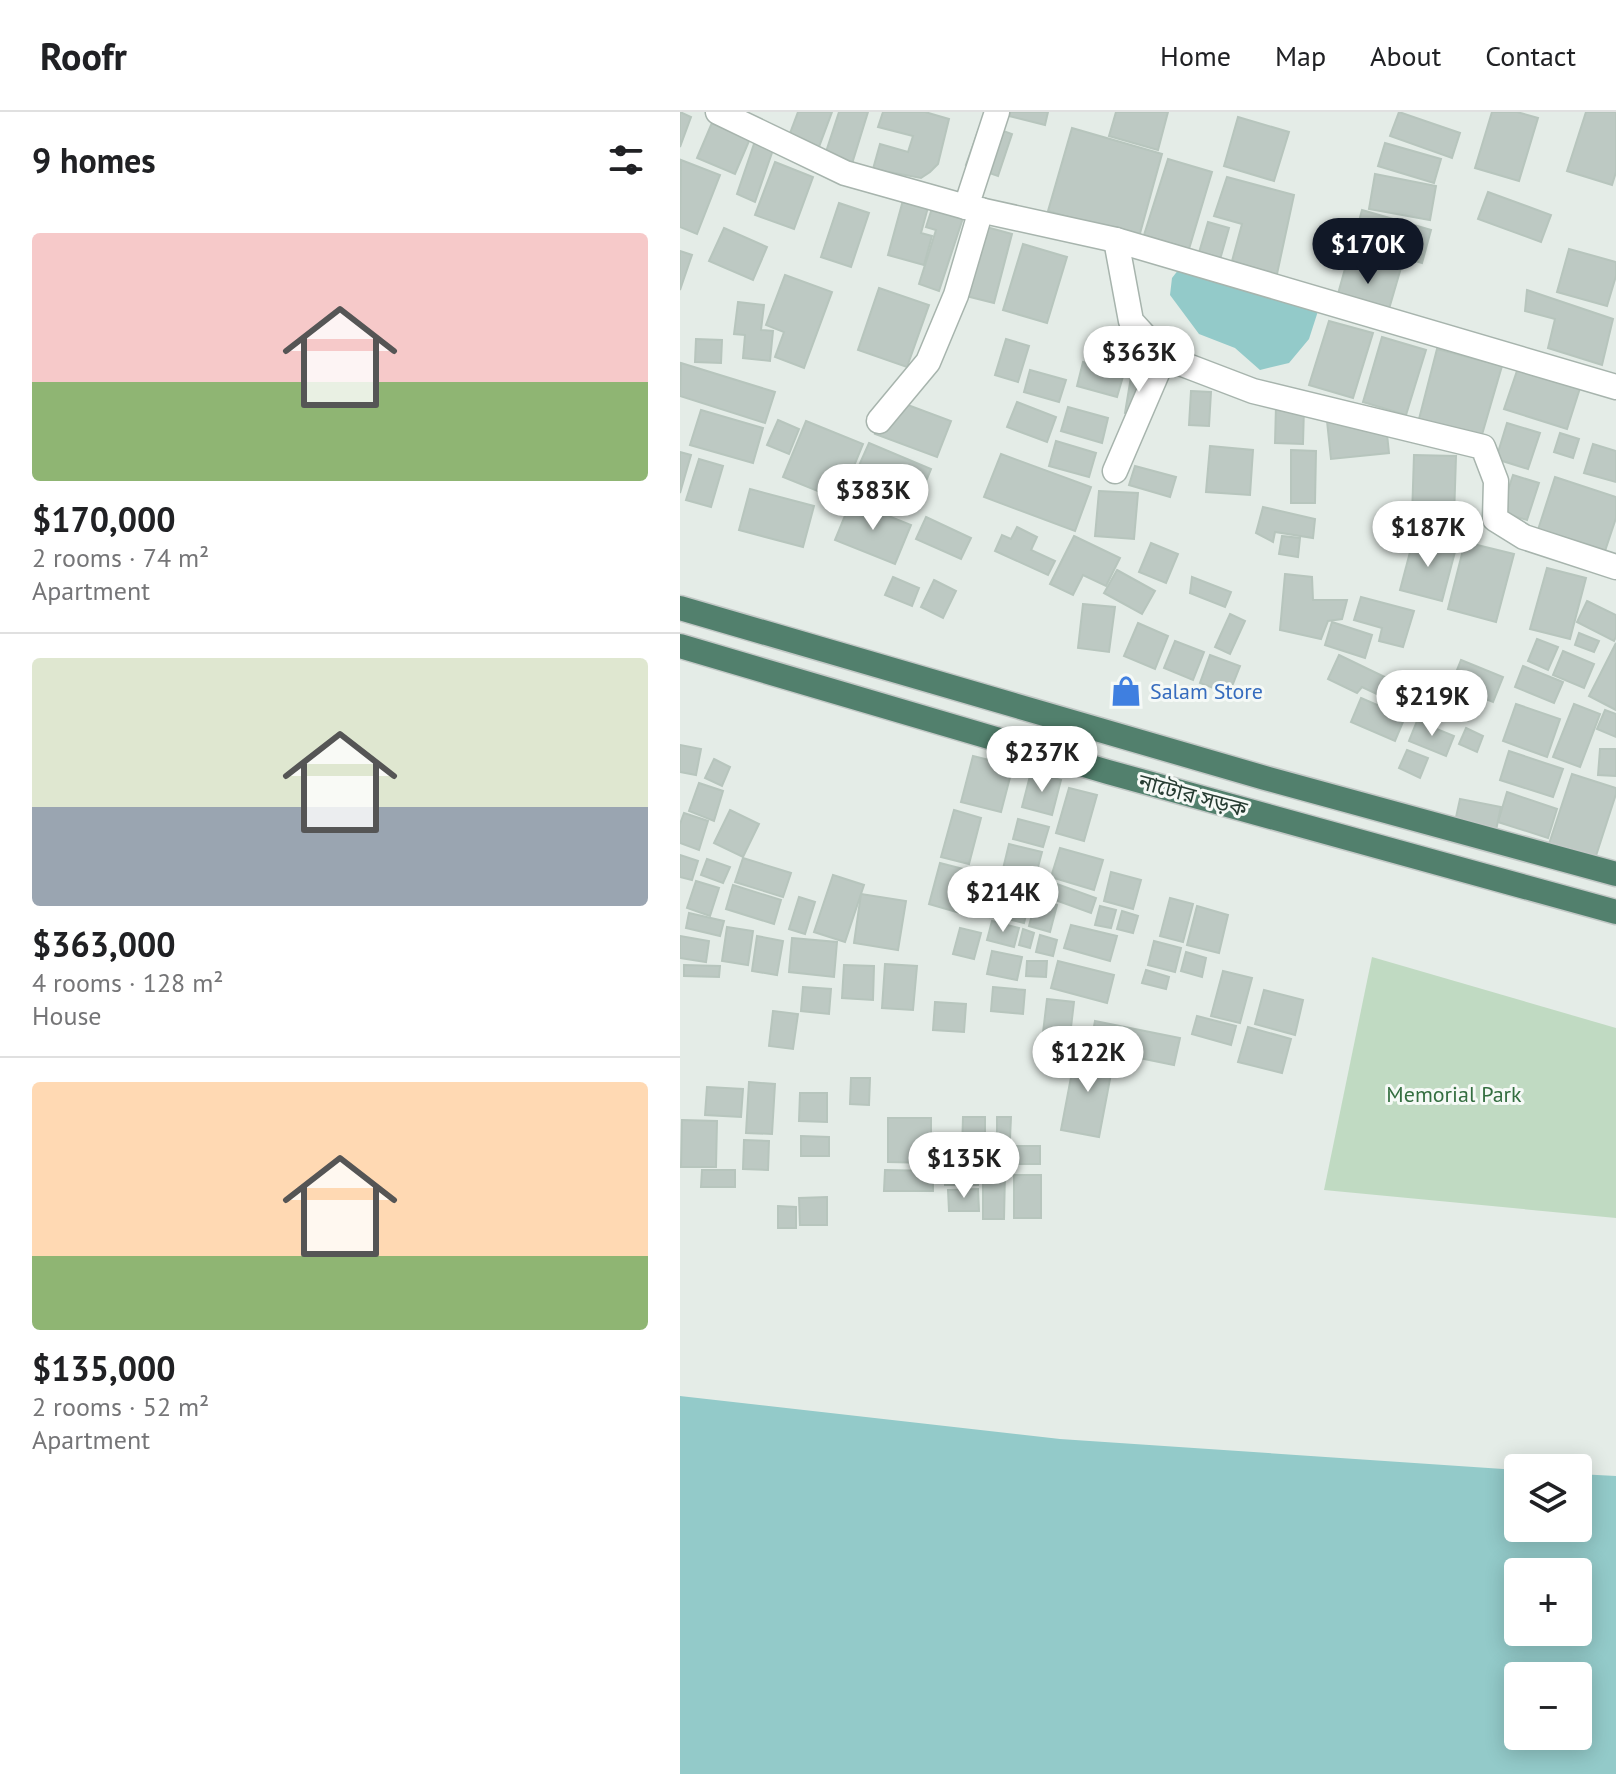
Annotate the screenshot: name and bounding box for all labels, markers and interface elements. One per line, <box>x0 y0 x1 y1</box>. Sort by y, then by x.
text: Roofr <box>40 31 127 80</box>
text: Home <box>1160 37 1231 74</box>
text: Map <box>1275 37 1326 74</box>
text: About <box>1370 37 1441 74</box>
text: Contact <box>1485 37 1576 74</box>
text: 9 homes <box>32 138 156 182</box>
icon: filters <box>604 138 648 182</box>
pin: $170K <box>1312 218 1424 286</box>
text: $170K <box>1330 227 1406 260</box>
icon: home <box>268 285 412 429</box>
pin: $363K <box>1083 326 1195 394</box>
text: $363K <box>1101 335 1177 368</box>
pin: $383K <box>817 464 929 532</box>
text: $383K <box>835 473 911 506</box>
text: $170,000 <box>32 497 176 541</box>
pin: $187K <box>1372 501 1484 569</box>
text: $187K <box>1390 510 1466 543</box>
text: 2 rooms · 74 m² <box>32 541 209 574</box>
text: Apartment <box>32 574 150 607</box>
pin: $219K <box>1376 670 1488 738</box>
shop icon: Salam Store <box>1109 674 1143 708</box>
place label: Salam Store <box>1150 677 1263 705</box>
text: $219K <box>1394 679 1470 712</box>
icon: home <box>268 710 412 854</box>
pin: $237K <box>986 726 1098 794</box>
text: $237K <box>1004 735 1080 768</box>
street label: নাটোর সড়ক <box>1135 767 1250 823</box>
pin: $214K <box>947 866 1059 934</box>
text: $214K <box>965 875 1041 908</box>
text: $363,000 <box>32 922 176 966</box>
text: 4 rooms · 128 m² <box>32 966 224 999</box>
text: House <box>32 999 102 1032</box>
pin: $122K <box>1032 1026 1144 1094</box>
text: $122K <box>1050 1035 1126 1068</box>
park label: Memorial Park <box>1386 1080 1522 1108</box>
pin: $135K <box>908 1132 1020 1200</box>
icon: home <box>268 1134 412 1278</box>
text: $135K <box>926 1141 1002 1174</box>
text: $135,000 <box>32 1346 176 1390</box>
text: 2 rooms · 52 m² <box>32 1390 209 1423</box>
text: Apartment <box>32 1423 150 1456</box>
map controls <box>1504 1454 1592 1750</box>
button: layers <box>1504 1454 1592 1542</box>
button: + <box>1504 1558 1592 1646</box>
button: − <box>1504 1662 1592 1750</box>

